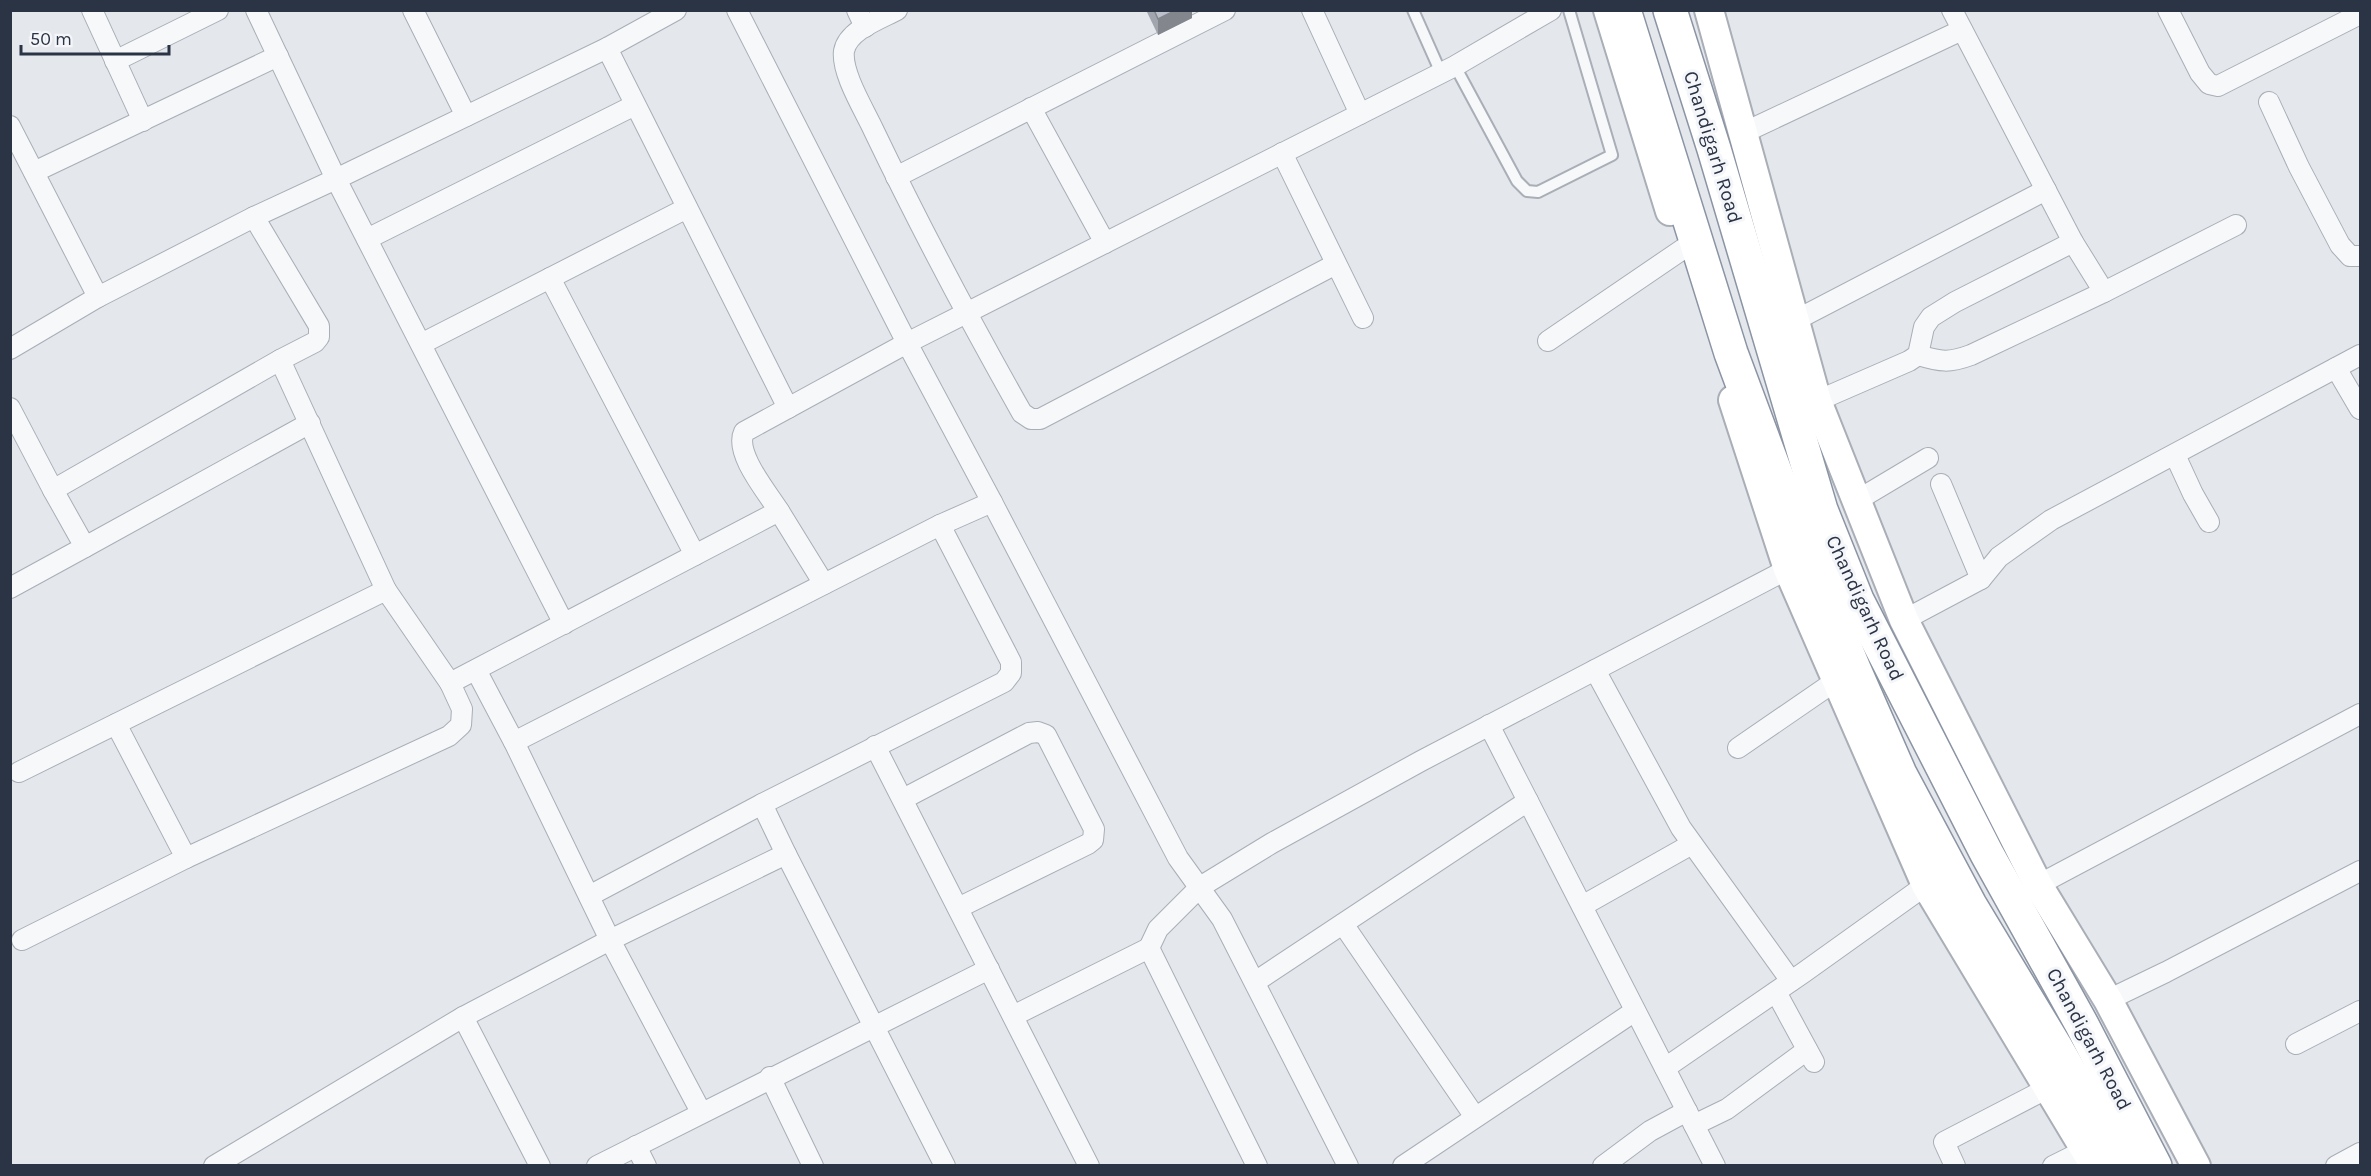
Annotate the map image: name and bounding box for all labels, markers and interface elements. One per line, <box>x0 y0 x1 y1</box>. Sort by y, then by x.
scale bar <box>21 18 170 56</box>
text: 50 m <box>30 28 72 50</box>
street label: Chandigarh Road <box>1679 68 1747 226</box>
street label: Chandigarh Road <box>1821 532 1909 684</box>
street label: Chandigarh Road <box>2042 964 2136 1114</box>

